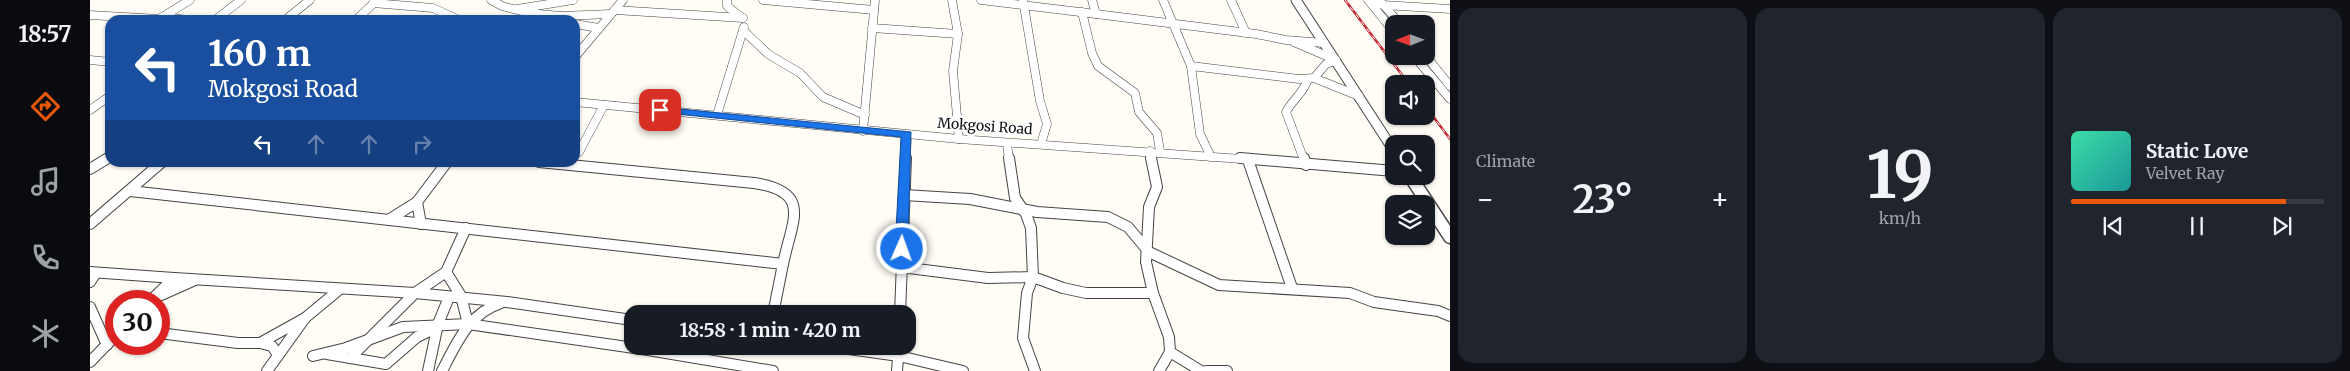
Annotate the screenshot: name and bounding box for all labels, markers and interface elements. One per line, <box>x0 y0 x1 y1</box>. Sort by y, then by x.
north arrow <box>1385 15 1435 65</box>
map controls <box>1385 15 1435 245</box>
text: 18:57 <box>19 20 71 48</box>
text: 160 m <box>208 32 311 76</box>
icon: left <box>125 35 190 100</box>
text: Mokgosi Road <box>208 75 358 103</box>
button: sound <box>1385 75 1435 125</box>
icon: directions <box>28 89 63 124</box>
pin <box>639 89 681 131</box>
icon: arrive <box>646 96 674 124</box>
street label: Mokgosi Road <box>937 114 1034 138</box>
icon: left <box>249 130 277 158</box>
icon: ahead <box>302 130 330 158</box>
icon: ahead <box>355 130 383 158</box>
icon: right <box>408 130 436 158</box>
text: 19 <box>1866 134 1934 216</box>
button: search <box>1385 135 1435 185</box>
text: Static Love <box>2146 139 2248 163</box>
text: Climate <box>1476 151 1535 171</box>
text: Velvet Ray <box>2146 163 2225 183</box>
icon: music <box>28 164 63 199</box>
text: 23° <box>1573 176 1633 223</box>
text: − <box>1476 181 1495 217</box>
text: + <box>1711 181 1729 217</box>
button: layers <box>1385 195 1435 245</box>
text: km/h <box>1879 208 1921 228</box>
icon: previous <box>2099 212 2127 240</box>
icon: pause <box>2183 212 2211 240</box>
icon: next <box>2268 212 2296 240</box>
position arrow <box>875 222 927 274</box>
icon: phone <box>28 240 63 275</box>
speed limit sign: 30 <box>105 290 170 355</box>
icon: climate <box>28 316 63 351</box>
text: 18:58 · 1 min · 420 m <box>679 318 861 342</box>

